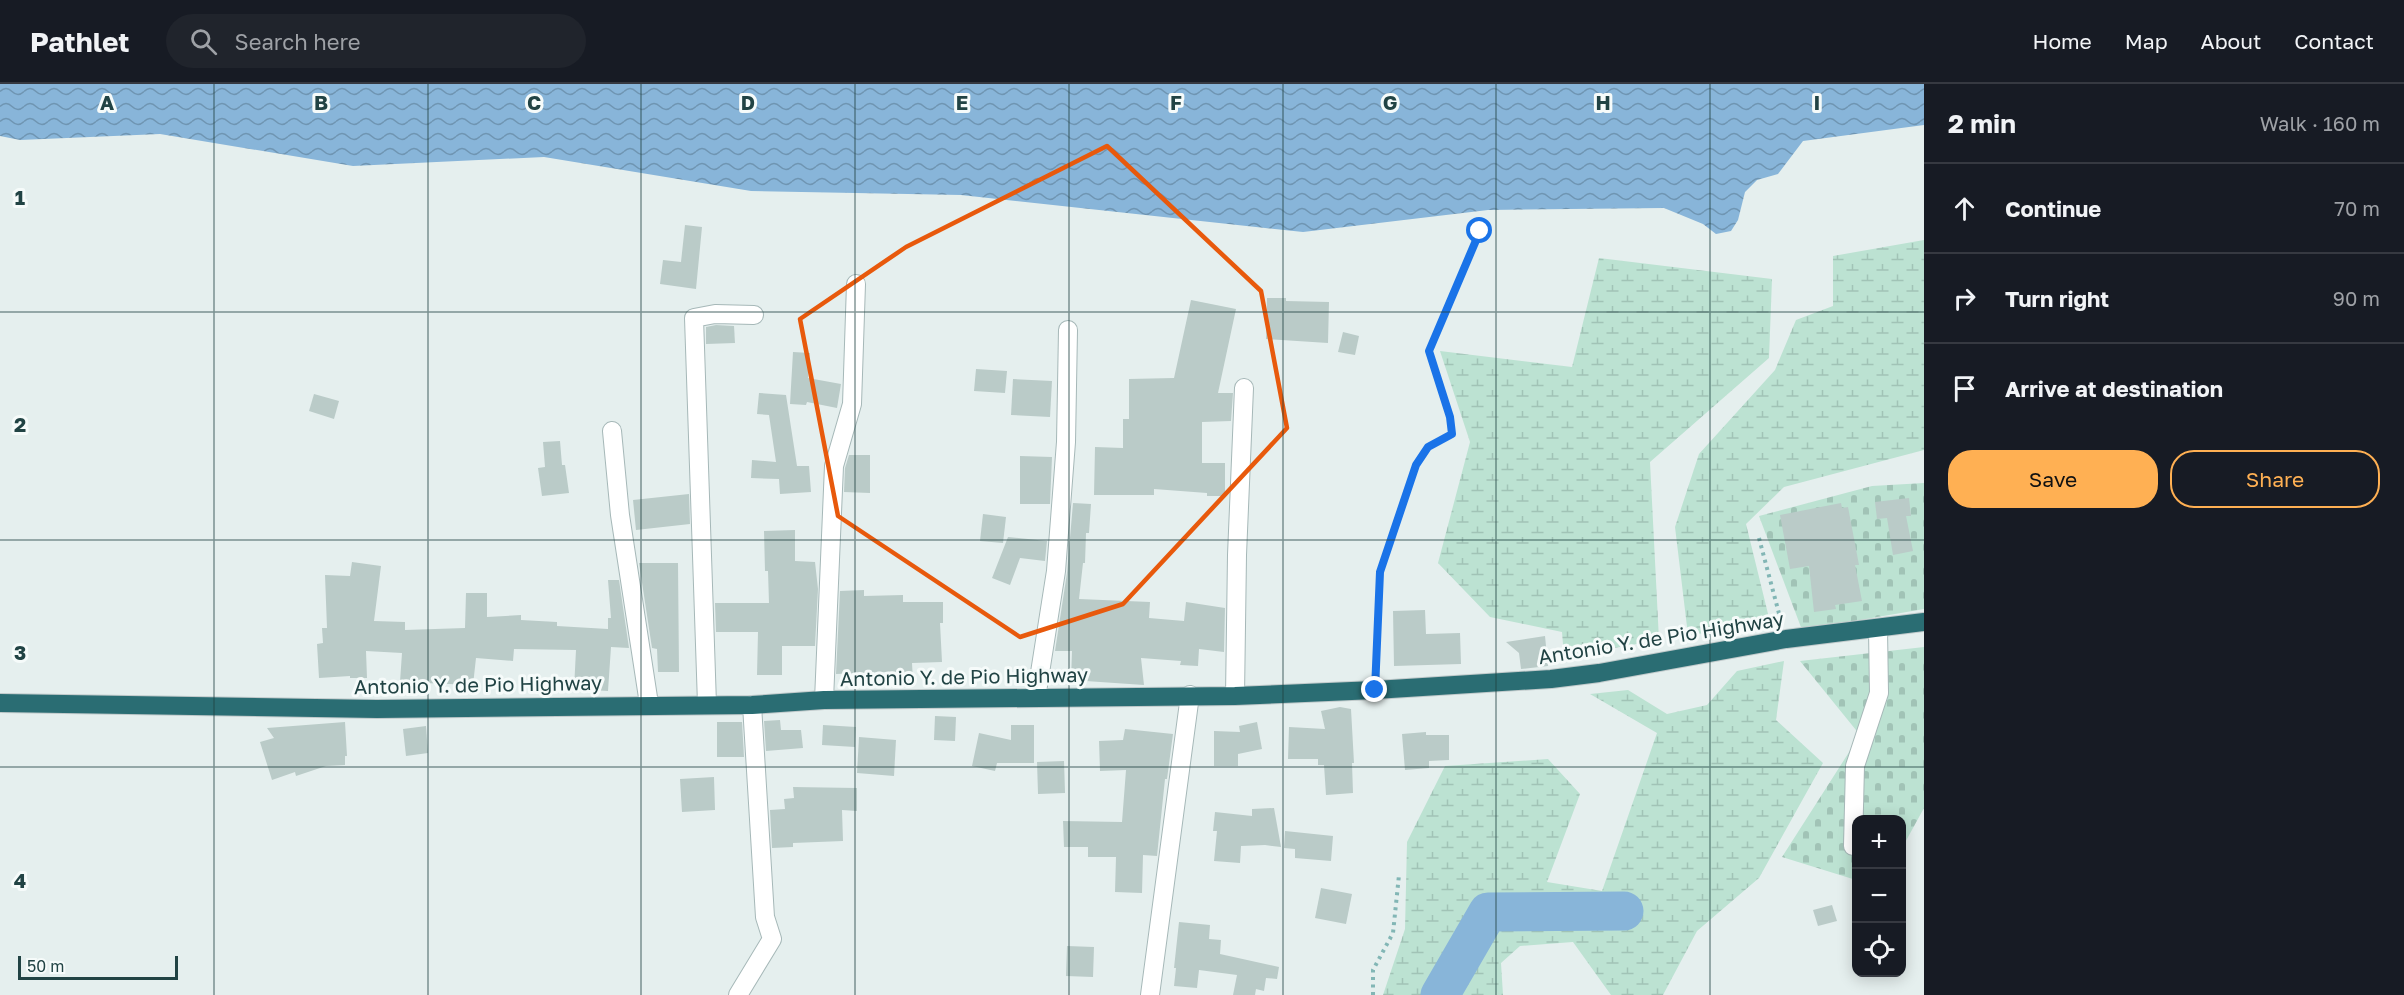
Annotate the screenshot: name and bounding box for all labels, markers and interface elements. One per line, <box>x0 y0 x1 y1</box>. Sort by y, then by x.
search box <box>166 14 586 68</box>
text: Pathlet <box>30 25 130 58</box>
icon: search <box>187 25 220 58</box>
text: Search here <box>235 28 361 55</box>
text: Home <box>2032 28 2092 54</box>
text: Map <box>2125 28 2168 54</box>
text: About <box>2201 28 2261 54</box>
text: Contact <box>2294 28 2374 54</box>
text: A <box>100 90 114 114</box>
text: B <box>314 90 328 114</box>
text: C <box>527 90 541 114</box>
text: D <box>741 90 755 114</box>
text: E <box>956 90 968 114</box>
text: F <box>1170 90 1182 114</box>
text: G <box>1383 90 1397 114</box>
text: H <box>1595 90 1611 114</box>
text: I <box>1814 90 1820 114</box>
text: 2 min <box>1948 108 2016 139</box>
text: Walk · 160 m <box>2260 111 2380 135</box>
text: 1 <box>15 185 25 209</box>
icon: ahead <box>1948 192 1981 225</box>
text: Continue <box>2005 195 2101 222</box>
text: 70 m <box>2334 196 2380 220</box>
route start <box>1466 217 1492 243</box>
icon: right <box>1948 282 1981 315</box>
text: Turn right <box>2005 285 2109 312</box>
text: 90 m <box>2333 286 2380 310</box>
icon: arrive <box>1948 372 1981 405</box>
text: Arrive at destination <box>2005 375 2223 402</box>
text: 2 <box>14 412 26 436</box>
button: Save <box>1948 450 2158 508</box>
button: Share <box>2170 450 2380 508</box>
street label: Antonio Y. de Pio Highway <box>1536 606 1786 668</box>
text: 3 <box>14 640 26 664</box>
street label: Antonio Y. de Pio Highway <box>840 662 1088 690</box>
street label: Antonio Y. de Pio Highway <box>354 670 602 698</box>
route end <box>1361 676 1387 702</box>
map controls <box>1852 815 1906 977</box>
button: + <box>1852 815 1906 869</box>
text: 4 <box>14 868 26 892</box>
button: − <box>1852 869 1906 923</box>
button: locate <box>1852 923 1906 977</box>
scale bar <box>18 953 178 980</box>
text: 50 m <box>27 956 64 976</box>

